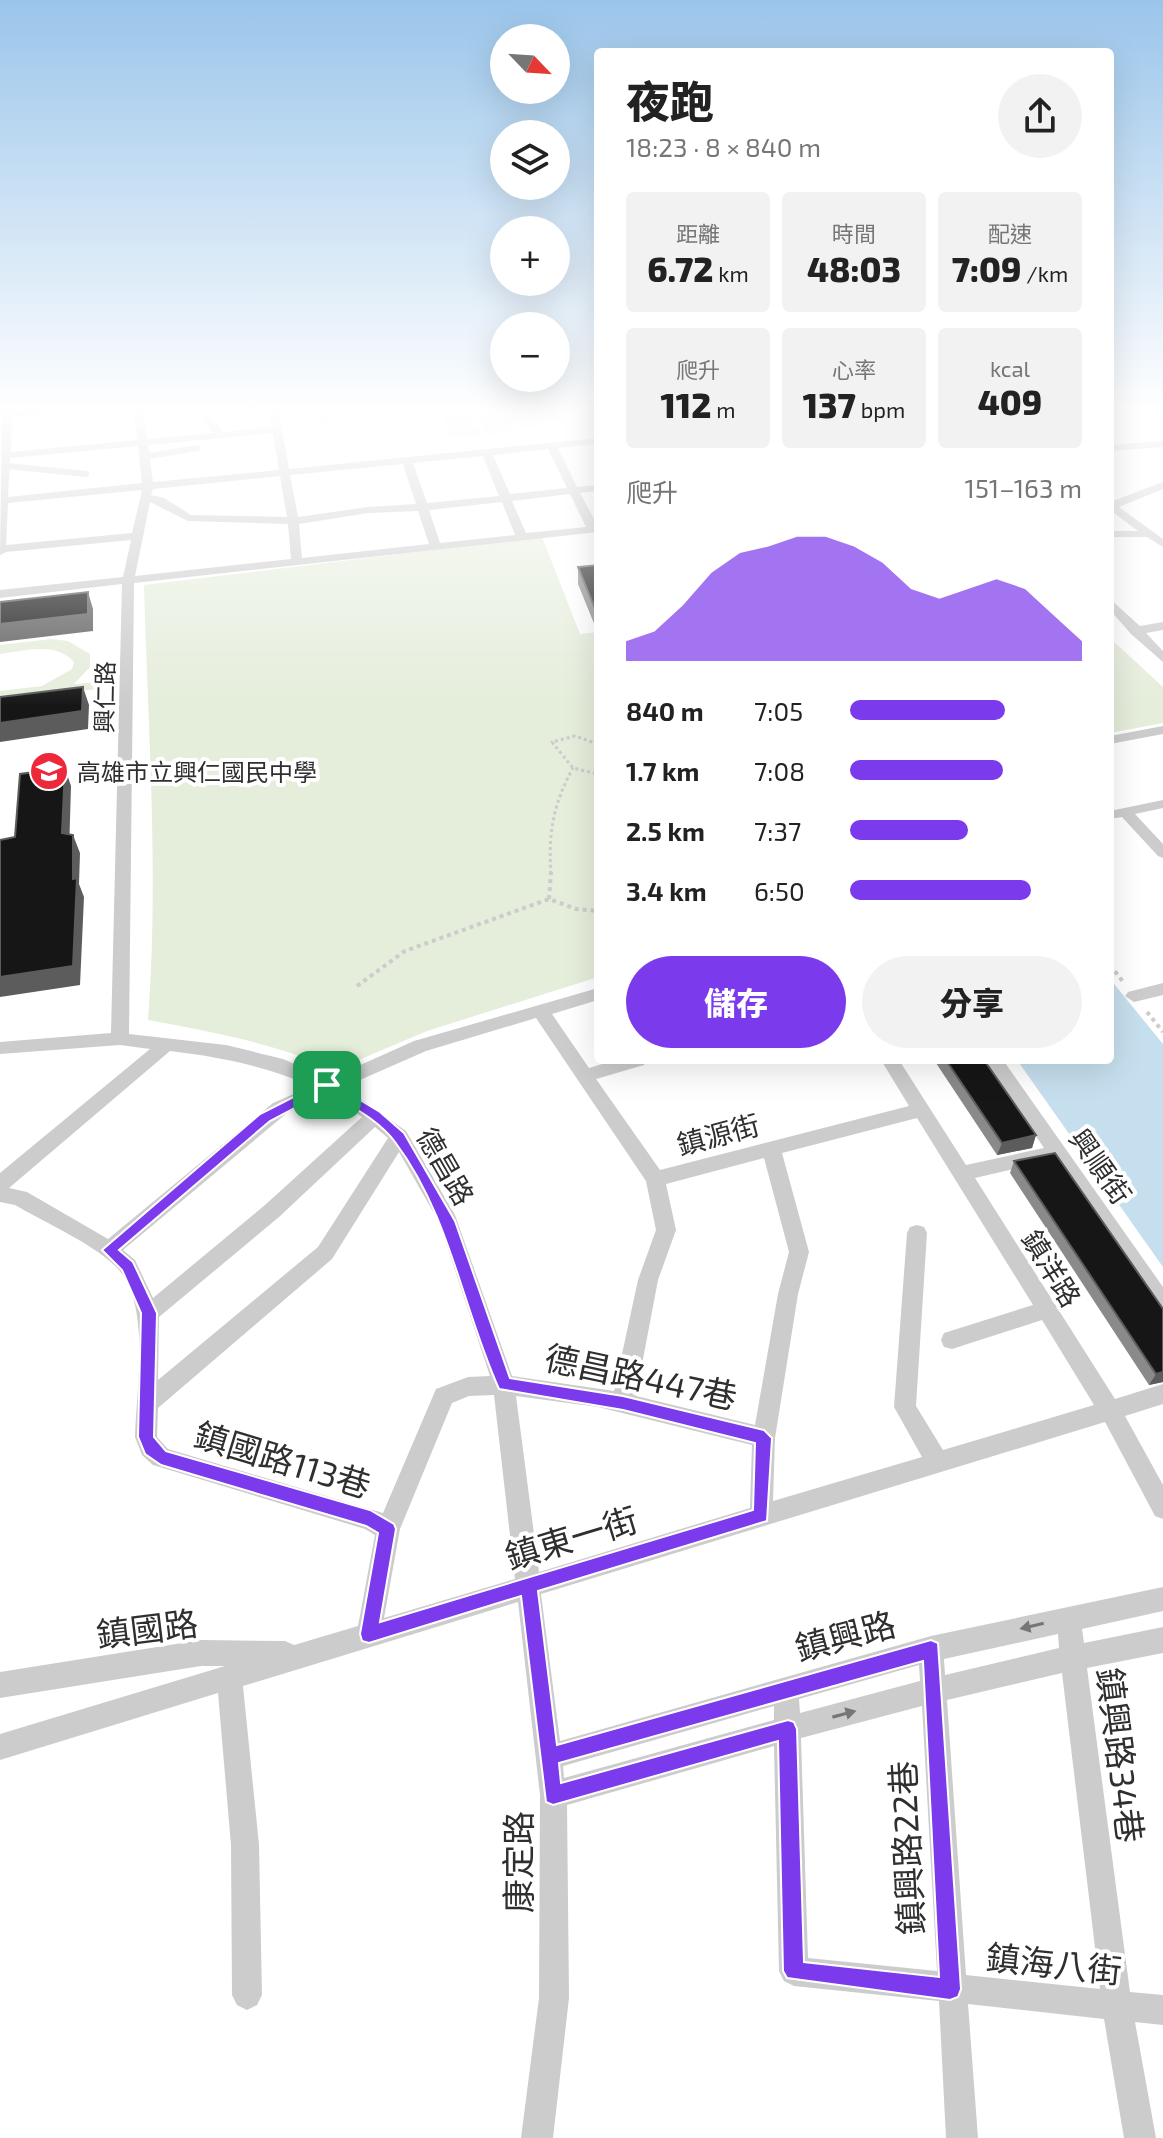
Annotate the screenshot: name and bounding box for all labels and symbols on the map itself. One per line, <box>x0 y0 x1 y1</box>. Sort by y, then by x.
north arrow <box>490 24 570 104</box>
street label: 興仁路 <box>89 661 119 733</box>
school or university icon: 高雄市立興仁國民中學 <box>28 750 70 792</box>
place label: 高雄市立興仁國民中學 <box>77 757 317 786</box>
pin <box>293 1051 361 1119</box>
street label: 鎮源街 <box>673 1107 763 1161</box>
street label: 德昌路 <box>410 1121 482 1211</box>
street label: 興順街 <box>1063 1122 1139 1210</box>
street label: 鎮洋路 <box>1015 1223 1089 1313</box>
street label: 德昌路447巷 <box>541 1336 741 1416</box>
street label: 鎮國路113巷 <box>190 1413 376 1505</box>
street label: 鎮東一街 <box>500 1498 642 1576</box>
street label: 鎮國路 <box>94 1601 200 1655</box>
street label: 鎮興路 <box>790 1602 900 1668</box>
one-way arrow <box>1019 1620 1044 1633</box>
street label: 鎮興路34巷 <box>1090 1665 1152 1845</box>
one-way arrow <box>832 1707 856 1720</box>
street label: 鎮興路22巷 <box>881 1760 931 1936</box>
street label: 康定路 <box>497 1811 538 1913</box>
street label: 鎮海八街 <box>984 1936 1124 1990</box>

